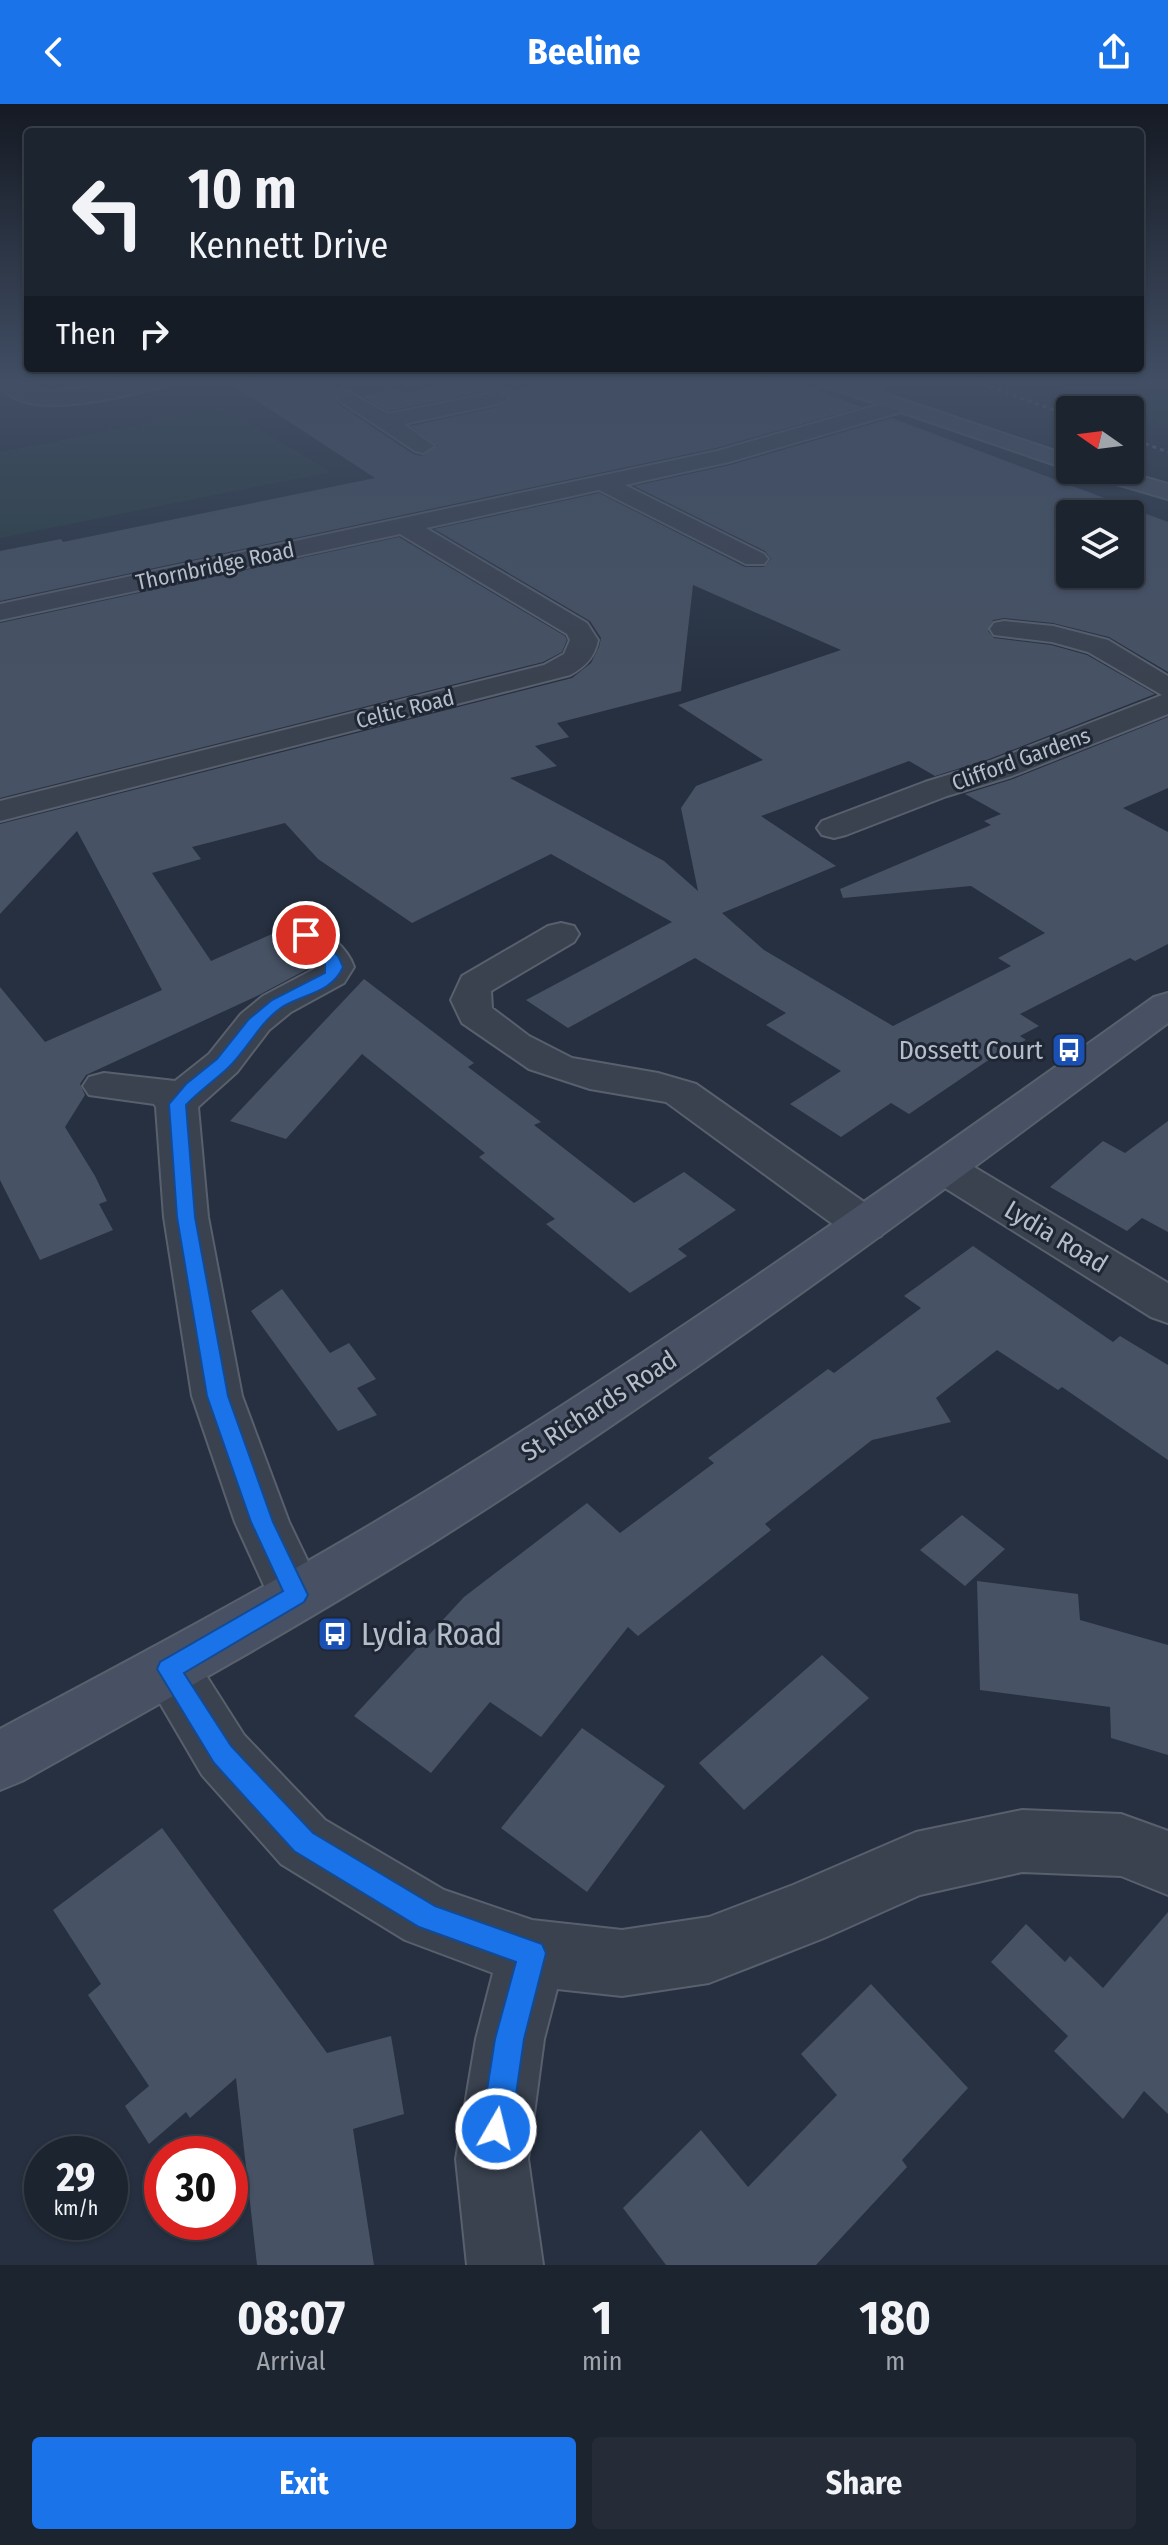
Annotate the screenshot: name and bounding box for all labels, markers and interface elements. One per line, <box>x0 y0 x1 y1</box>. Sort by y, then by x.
icon: back <box>32 30 76 74</box>
text: Beeline <box>528 30 640 74</box>
icon: share <box>1092 30 1136 74</box>
text: 10 m <box>188 156 297 223</box>
icon: left <box>56 160 160 264</box>
text: Kennett Drive <box>188 224 388 268</box>
icon: right <box>132 312 176 356</box>
text: Then <box>56 316 116 352</box>
north arrow <box>1056 396 1144 484</box>
map controls <box>1056 396 1144 588</box>
button: layers <box>1056 500 1144 588</box>
street label: Thornbridge Road <box>133 536 297 596</box>
street label: Celtic Road <box>353 684 457 734</box>
street label: Clifford Gardens <box>948 721 1094 797</box>
pin <box>272 901 340 969</box>
icon: arrive <box>284 913 328 957</box>
bus stop icon: Dossett Court <box>1050 1031 1088 1069</box>
place label: Dossett Court <box>899 1035 1043 1066</box>
street label: Lydia Road <box>999 1194 1113 1280</box>
street label: St Richards Road <box>515 1344 683 1468</box>
bus stop icon: Lydia Road <box>316 1615 354 1653</box>
place label: Lydia Road <box>361 1615 502 1653</box>
position arrow <box>454 2087 538 2171</box>
speed limit sign: 30 <box>144 2136 248 2240</box>
text: 29 <box>56 2154 95 2202</box>
text: km/h <box>54 2196 98 2220</box>
text: 08:07 <box>237 2289 345 2347</box>
text: 1 <box>592 2289 612 2347</box>
text: 180 <box>859 2289 931 2347</box>
text: Arrival <box>257 2346 326 2377</box>
text: min <box>582 2346 622 2377</box>
text: m <box>885 2346 905 2377</box>
button: Exit <box>32 2437 576 2529</box>
button: Share <box>592 2437 1136 2529</box>

